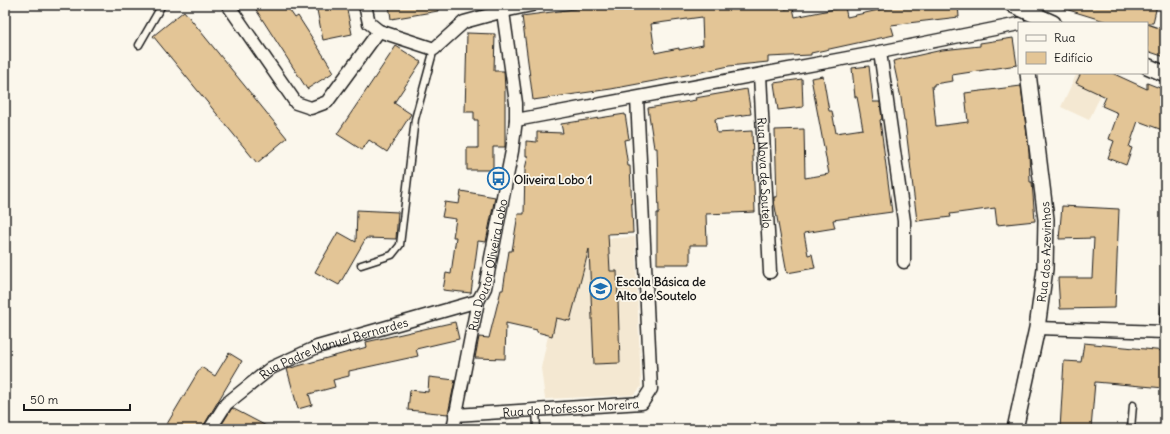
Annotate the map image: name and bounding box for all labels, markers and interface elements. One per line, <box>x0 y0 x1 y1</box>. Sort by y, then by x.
legend <box>1018 22 1148 74</box>
text: Rua <box>1054 30 1076 45</box>
text: Edifício <box>1054 50 1093 65</box>
street label: Rua Nova de Soutelo <box>755 117 775 229</box>
bus stop icon: Oliveira Lobo 1 <box>486 166 512 192</box>
place label: Oliveira Lobo 1 <box>514 172 592 187</box>
street label: Rua Doutor Oliveira Lobo <box>465 197 510 332</box>
street label: Rua dos Azevinhos <box>1033 201 1054 303</box>
place label: Escola Básica de Alto de Soutelo <box>616 274 706 303</box>
school or university icon: Escola Básica de Alto de Soutelo <box>587 275 613 301</box>
street label: Rua Padre Manuel Bernardes <box>256 314 410 382</box>
scale bar <box>24 386 130 412</box>
text: 50 m <box>30 392 59 407</box>
street label: Rua do Professor Moreira <box>502 396 640 419</box>

